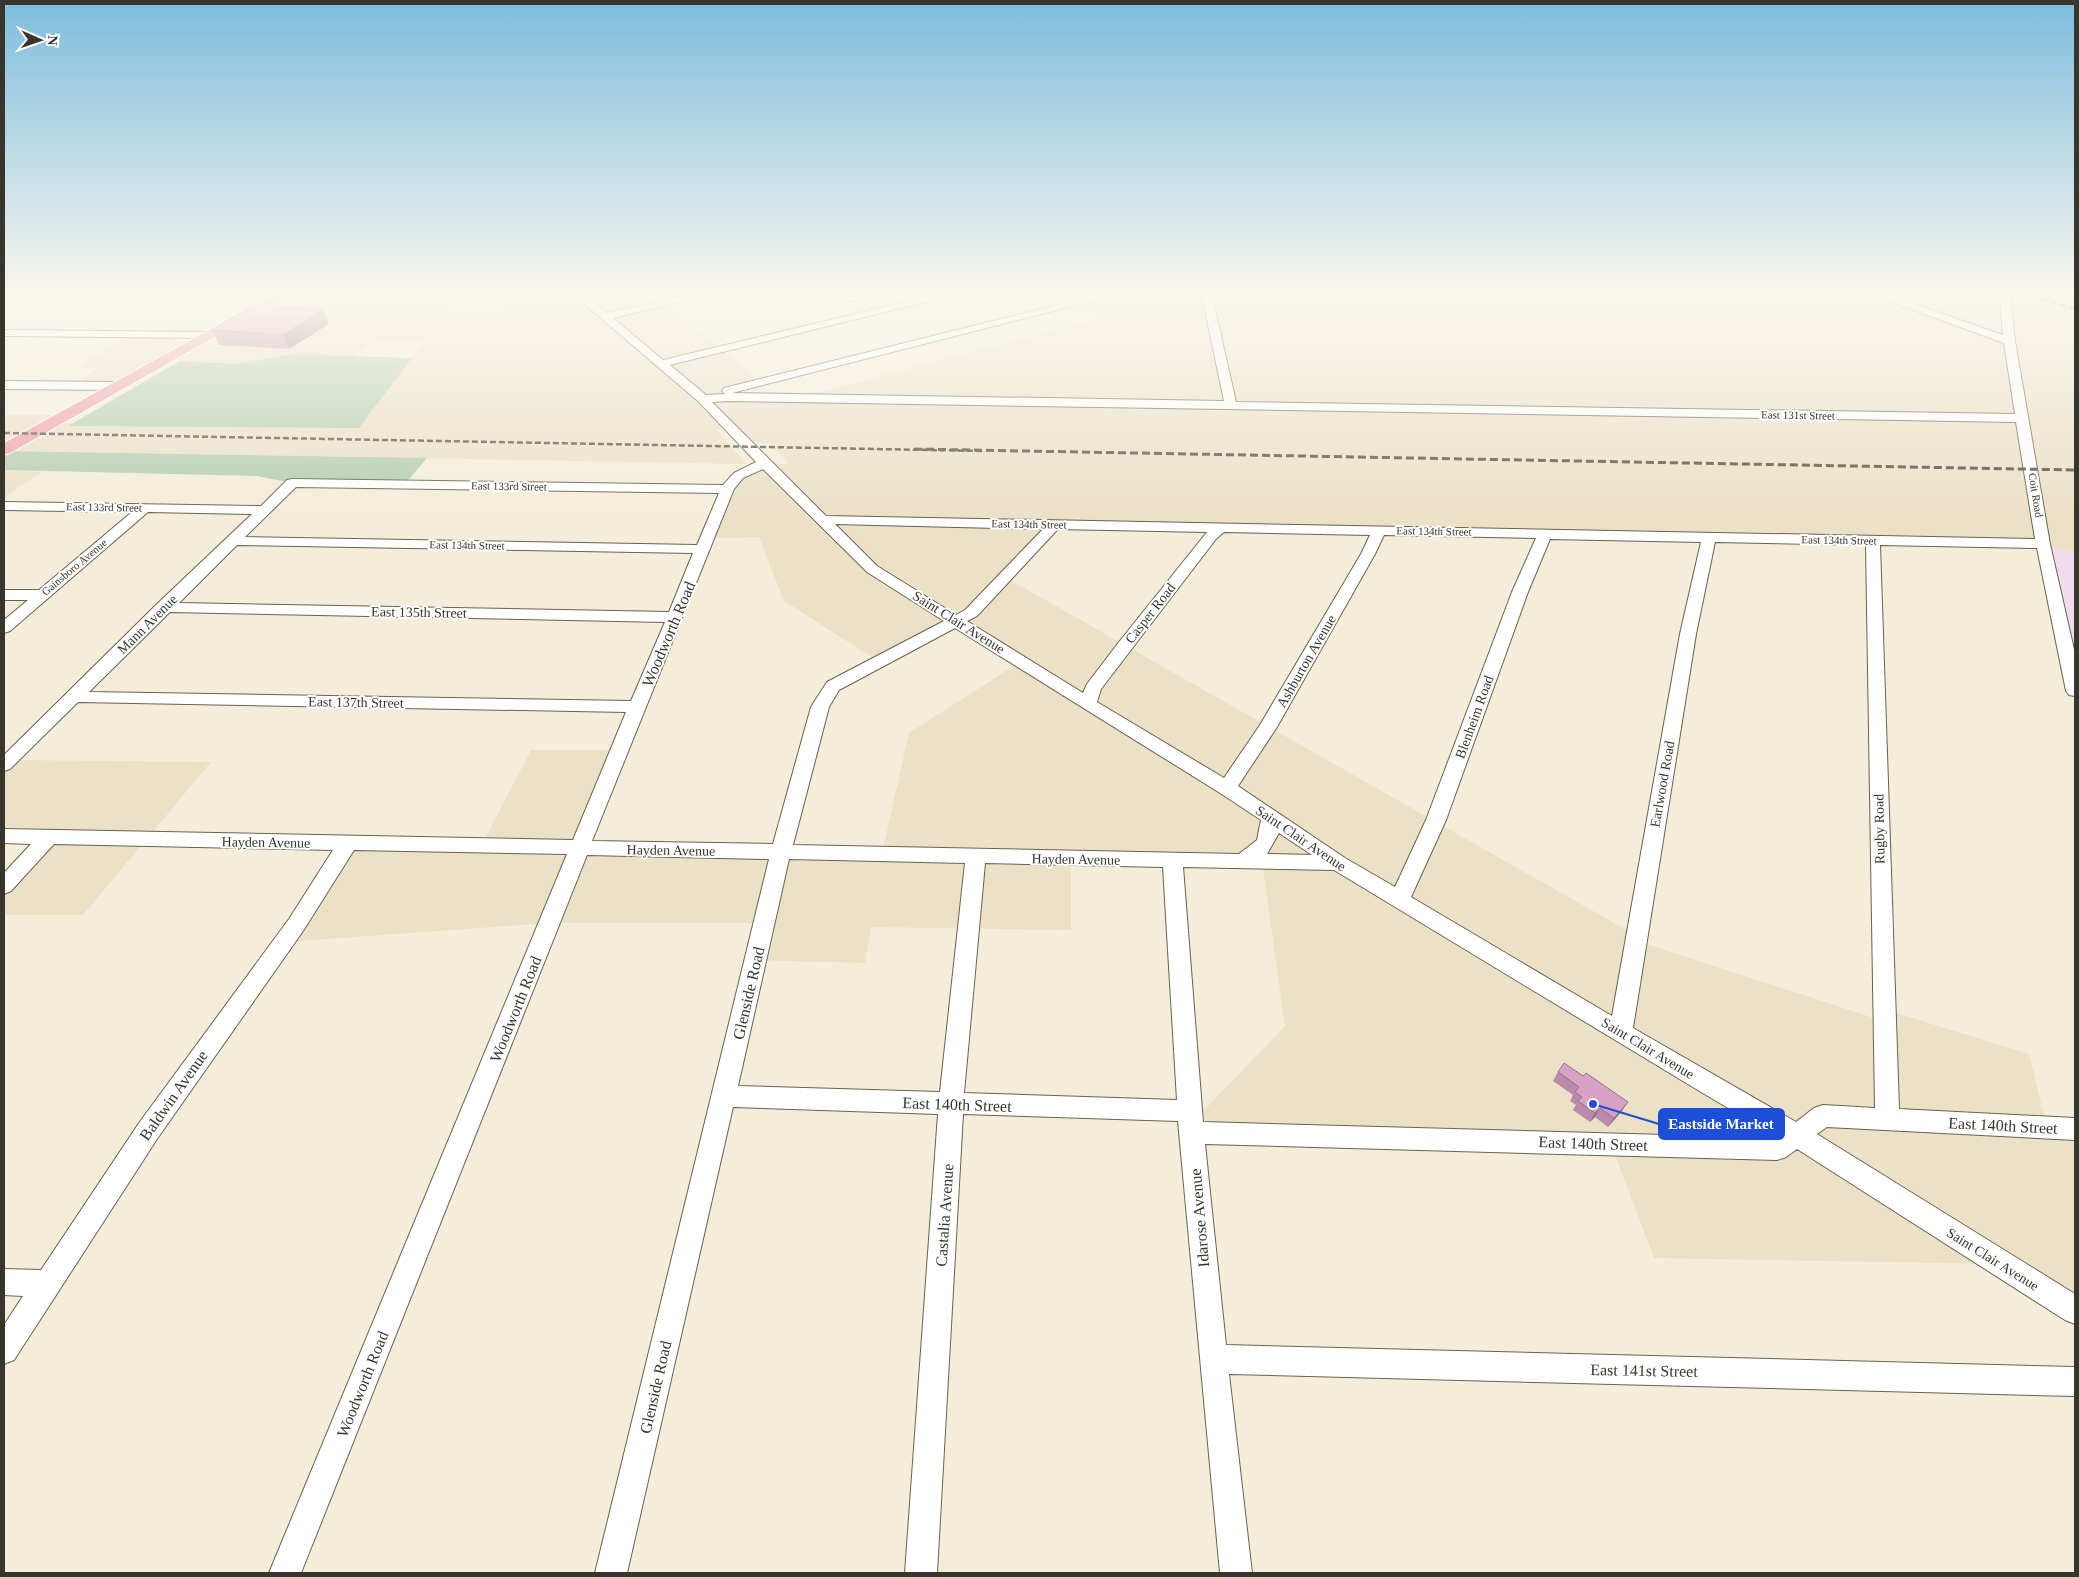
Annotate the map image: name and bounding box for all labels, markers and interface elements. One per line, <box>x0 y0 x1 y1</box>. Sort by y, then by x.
north arrow <box>15 15 65 65</box>
text: N <box>45 35 60 46</box>
street label: East 131st Street <box>1761 408 1835 422</box>
street label: Coit Road <box>2027 472 2046 519</box>
street label: East 133rd Street <box>471 479 547 493</box>
street label: East 133rd Street <box>66 500 142 514</box>
street label: East 134th Street <box>991 517 1067 531</box>
street label: East 134th Street <box>1396 524 1472 538</box>
street label: East 134th Street <box>1801 533 1877 547</box>
street label: Gainsboro Avenue <box>39 536 109 598</box>
street label: East 134th Street <box>429 538 505 552</box>
street label: Woodworth Road <box>639 579 698 689</box>
street label: Casper Road <box>1122 580 1178 646</box>
street label: Saint Clair Avenue <box>910 588 1007 657</box>
street label: Mann Avenue <box>115 592 180 657</box>
street label: East 135th Street <box>371 604 467 621</box>
street label: Ashburton Avenue <box>1274 612 1339 710</box>
street label: Blenheim Road <box>1452 673 1496 761</box>
street label: East 137th Street <box>308 694 404 711</box>
street label: Earlwood Road <box>1648 740 1677 828</box>
street label: Rugby Road <box>1871 794 1888 864</box>
street label: Saint Clair Avenue <box>1253 803 1349 874</box>
street label: Hayden Avenue <box>221 834 310 851</box>
street label: Hayden Avenue <box>626 842 715 859</box>
street label: Hayden Avenue <box>1031 851 1120 868</box>
street label: Glenside Road <box>730 945 767 1041</box>
street label: Woodworth Road <box>486 954 544 1065</box>
street label: Saint Clair Avenue <box>1599 1015 1697 1082</box>
street label: Baldwin Avenue <box>136 1047 211 1144</box>
street label: East 140th Street <box>902 1094 1012 1115</box>
callout: Eastside Market <box>1659 1109 1784 1139</box>
street label: East 140th Street <box>1948 1114 2059 1137</box>
text: Eastside Market <box>1668 1116 1774 1132</box>
street label: East 140th Street <box>1538 1133 1648 1154</box>
street label: Castalia Avenue <box>932 1163 957 1267</box>
street label: Idarose Avenue <box>1187 1168 1212 1268</box>
street label: Saint Clair Avenue <box>1944 1225 2041 1294</box>
street label: Woodworth Road <box>333 1329 391 1440</box>
street label: Glenside Road <box>637 1339 674 1435</box>
street label: East 141st Street <box>1590 1361 1698 1380</box>

